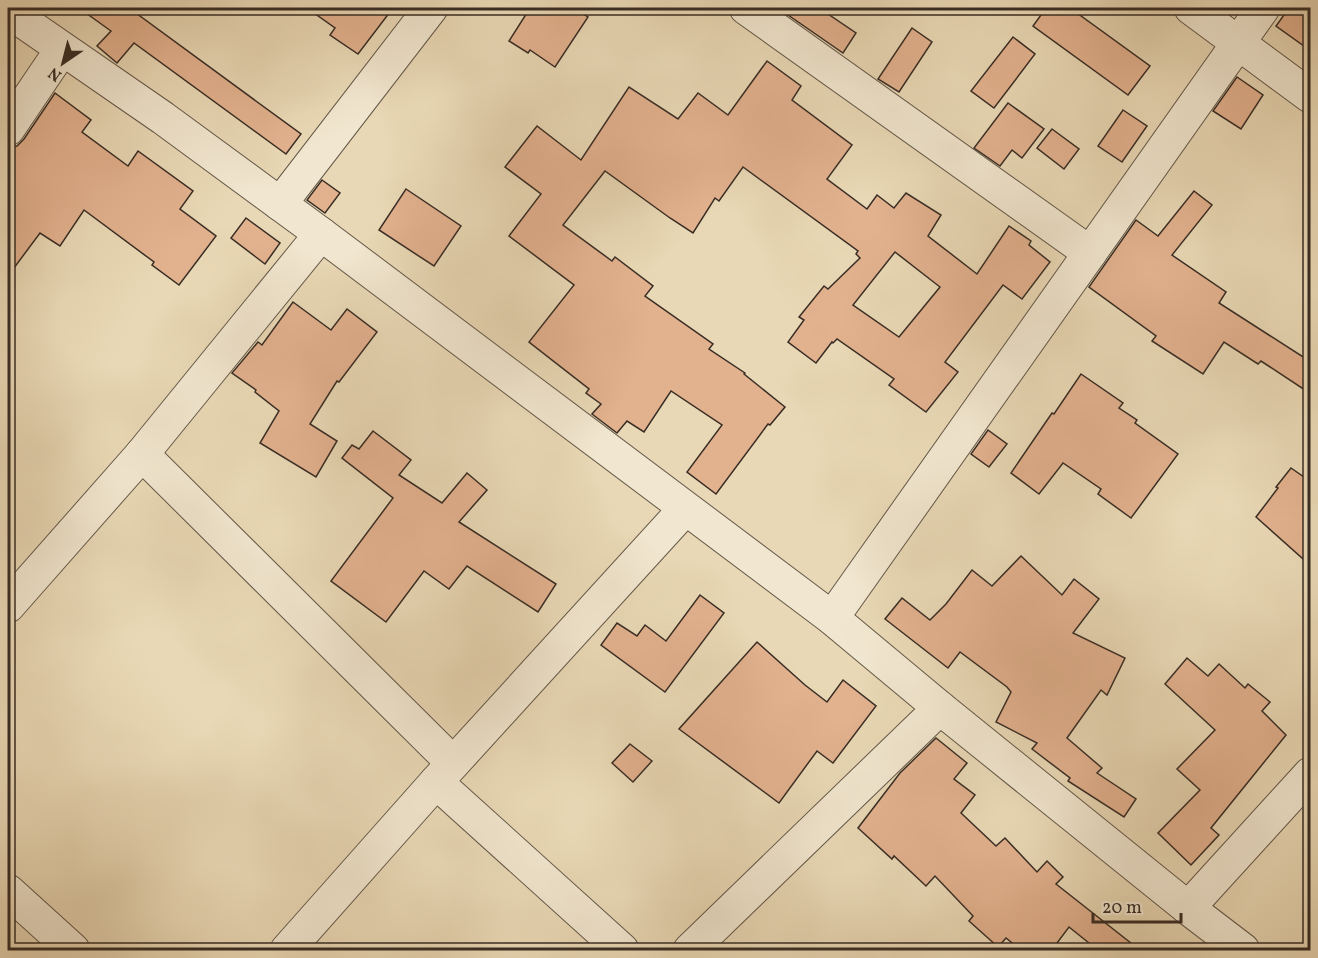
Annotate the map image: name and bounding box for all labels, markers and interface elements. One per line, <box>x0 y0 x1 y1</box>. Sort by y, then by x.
north arrow <box>33 33 93 93</box>
text: N <box>44 61 67 86</box>
scale bar <box>1093 886 1182 924</box>
text: 20 m <box>1102 896 1142 921</box>

